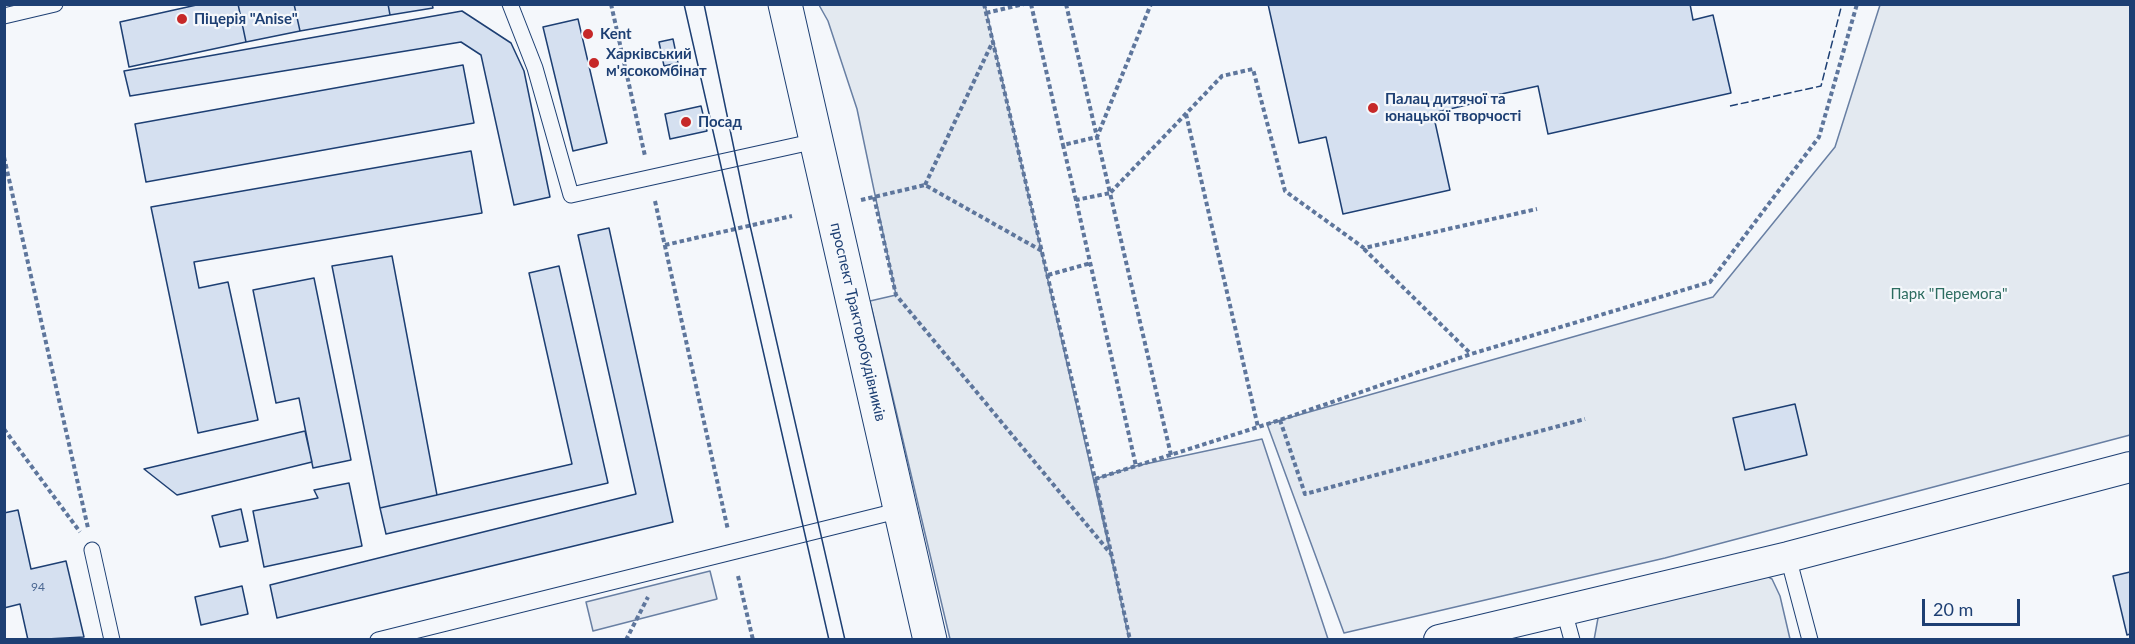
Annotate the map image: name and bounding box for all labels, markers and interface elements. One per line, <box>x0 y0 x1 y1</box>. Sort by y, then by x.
place label: Піцерія "Anise" <box>194 10 298 28</box>
marker: Піцерія "Anise" <box>175 12 189 26</box>
place label: Kent <box>600 25 632 43</box>
marker: Kent <box>581 27 595 41</box>
place label: Харківський м'ясокомбінат <box>606 45 707 80</box>
marker: Харківський м'ясокомбінат <box>587 56 601 70</box>
place label: Палац дитячої та юнацької творчості <box>1385 90 1521 125</box>
marker: Палац дитячої та юнацької творчості <box>1366 101 1380 115</box>
place label: Посад <box>698 113 742 131</box>
marker: Посад <box>679 115 693 129</box>
street label: проспект Тракторобудівників <box>826 221 890 423</box>
park label: Парк "Перемога" <box>1891 285 2007 303</box>
house number: 94 <box>31 580 45 594</box>
scale bar <box>1925 587 2022 625</box>
text: 20 m <box>1933 598 1973 620</box>

